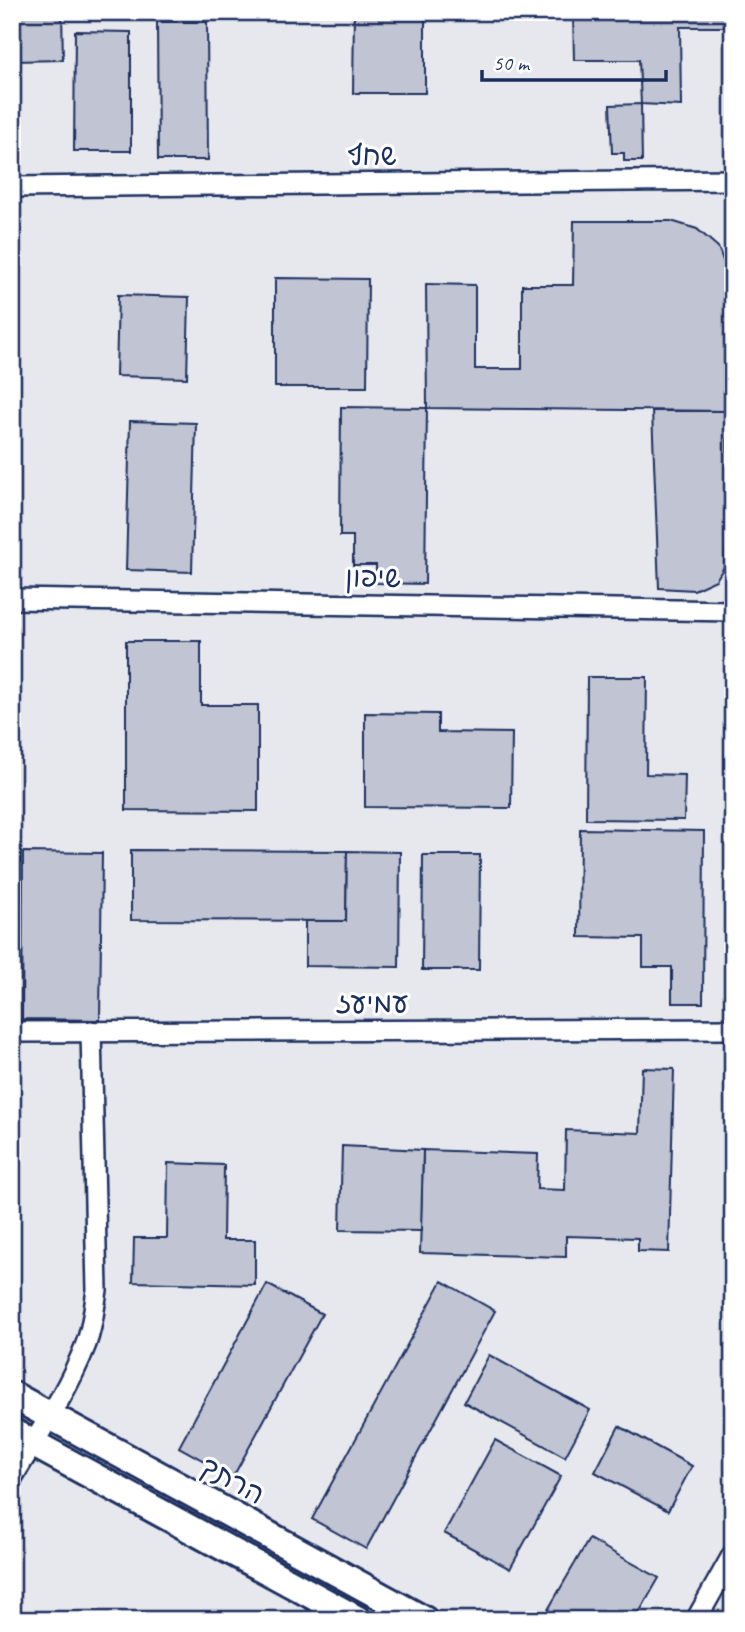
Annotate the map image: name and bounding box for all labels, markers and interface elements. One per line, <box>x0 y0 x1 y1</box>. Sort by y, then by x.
scale bar <box>482 38 666 82</box>
text: 50 m <box>493 50 531 76</box>
street label: שחף <box>347 138 397 173</box>
street label: שיפון <box>345 559 401 595</box>
street label: עמיעז <box>336 985 408 1020</box>
street label: הרתך <box>195 1448 271 1512</box>

